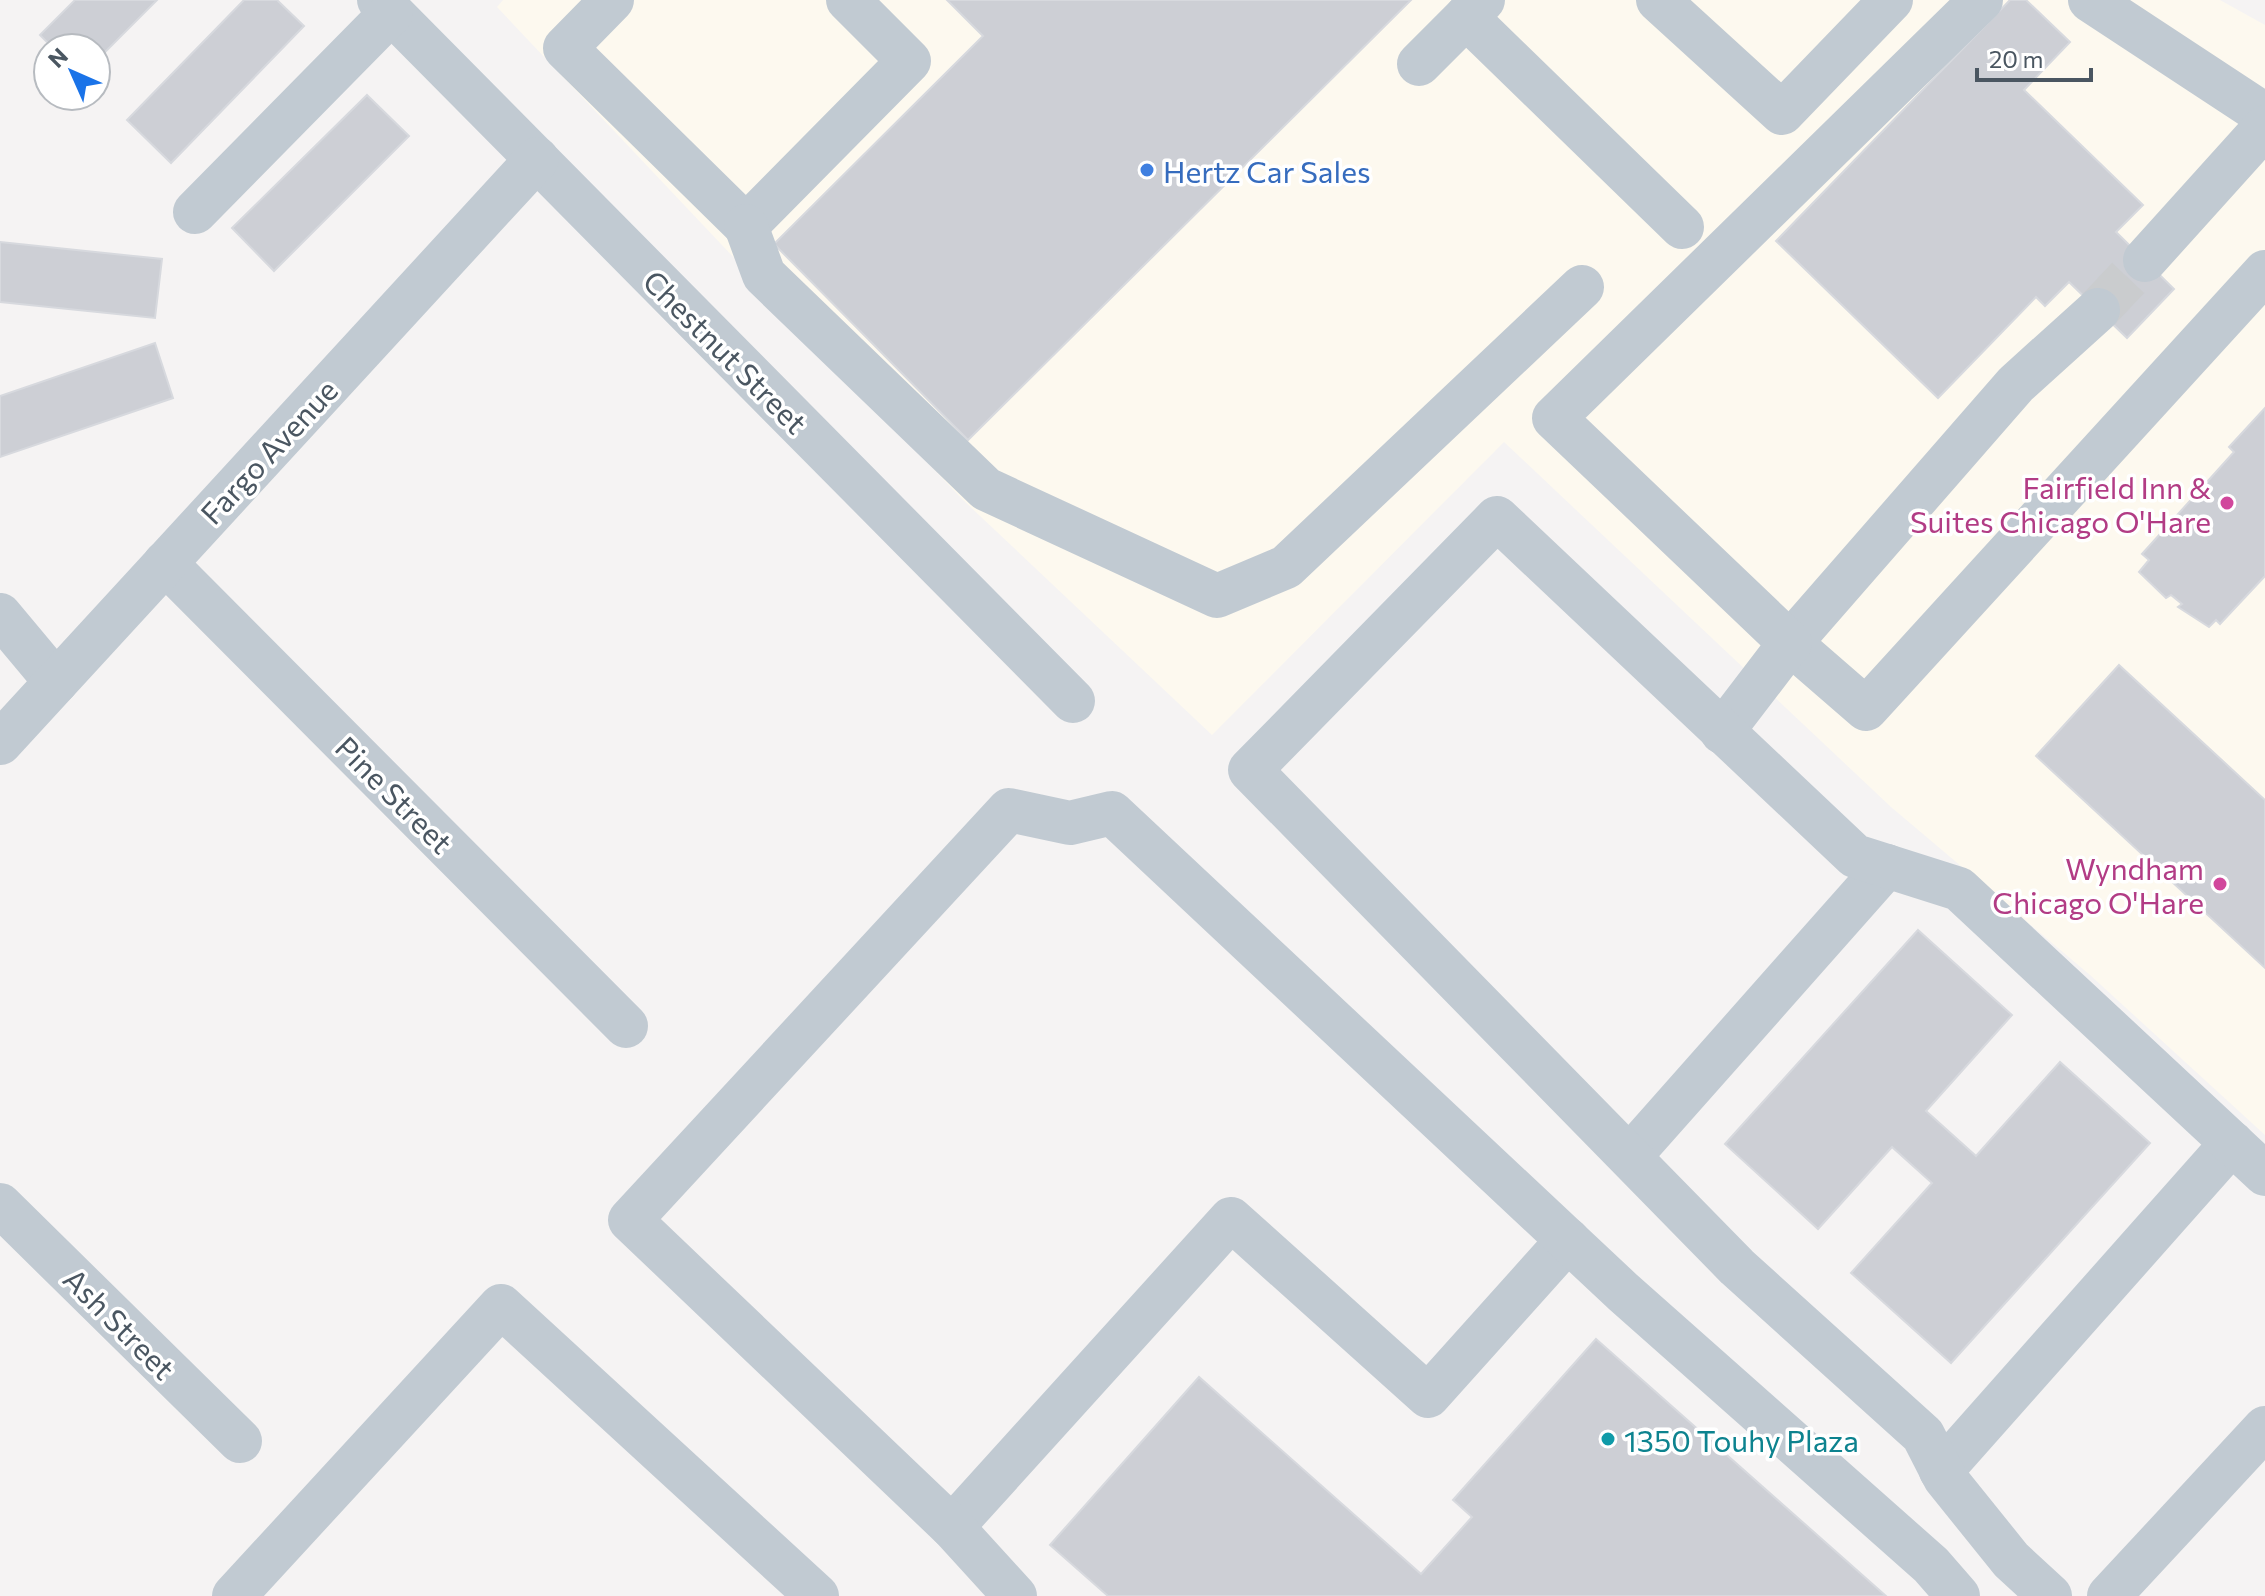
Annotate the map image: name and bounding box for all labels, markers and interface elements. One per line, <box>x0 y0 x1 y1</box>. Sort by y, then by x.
north arrow <box>32 32 112 112</box>
scale bar <box>1977 32 2091 82</box>
text: N <box>42 42 73 73</box>
text: 20 m <box>1989 44 2043 73</box>
place label: Hertz Car Sales <box>1163 152 1371 189</box>
marker: Hertz Car Sales <box>1138 161 1156 179</box>
street label: Chestnut Street <box>636 261 816 441</box>
street label: Fargo Avenue <box>192 371 344 531</box>
place label: Fairfield Inn & Suites Chicago O'Hare <box>1910 468 2211 539</box>
marker: Fairfield Inn & Suites Chicago O'Hare <box>2218 494 2236 512</box>
street label: Pine Street <box>329 728 461 860</box>
place label: Wyndham Chicago O'Hare <box>1992 849 2204 920</box>
marker: Wyndham Chicago O'Hare <box>2211 875 2229 893</box>
street label: Ash Street <box>57 1260 183 1386</box>
place label: 1350 Touhy Plaza <box>1624 1421 1859 1458</box>
marker: 1350 Touhy Plaza <box>1599 1430 1617 1448</box>

